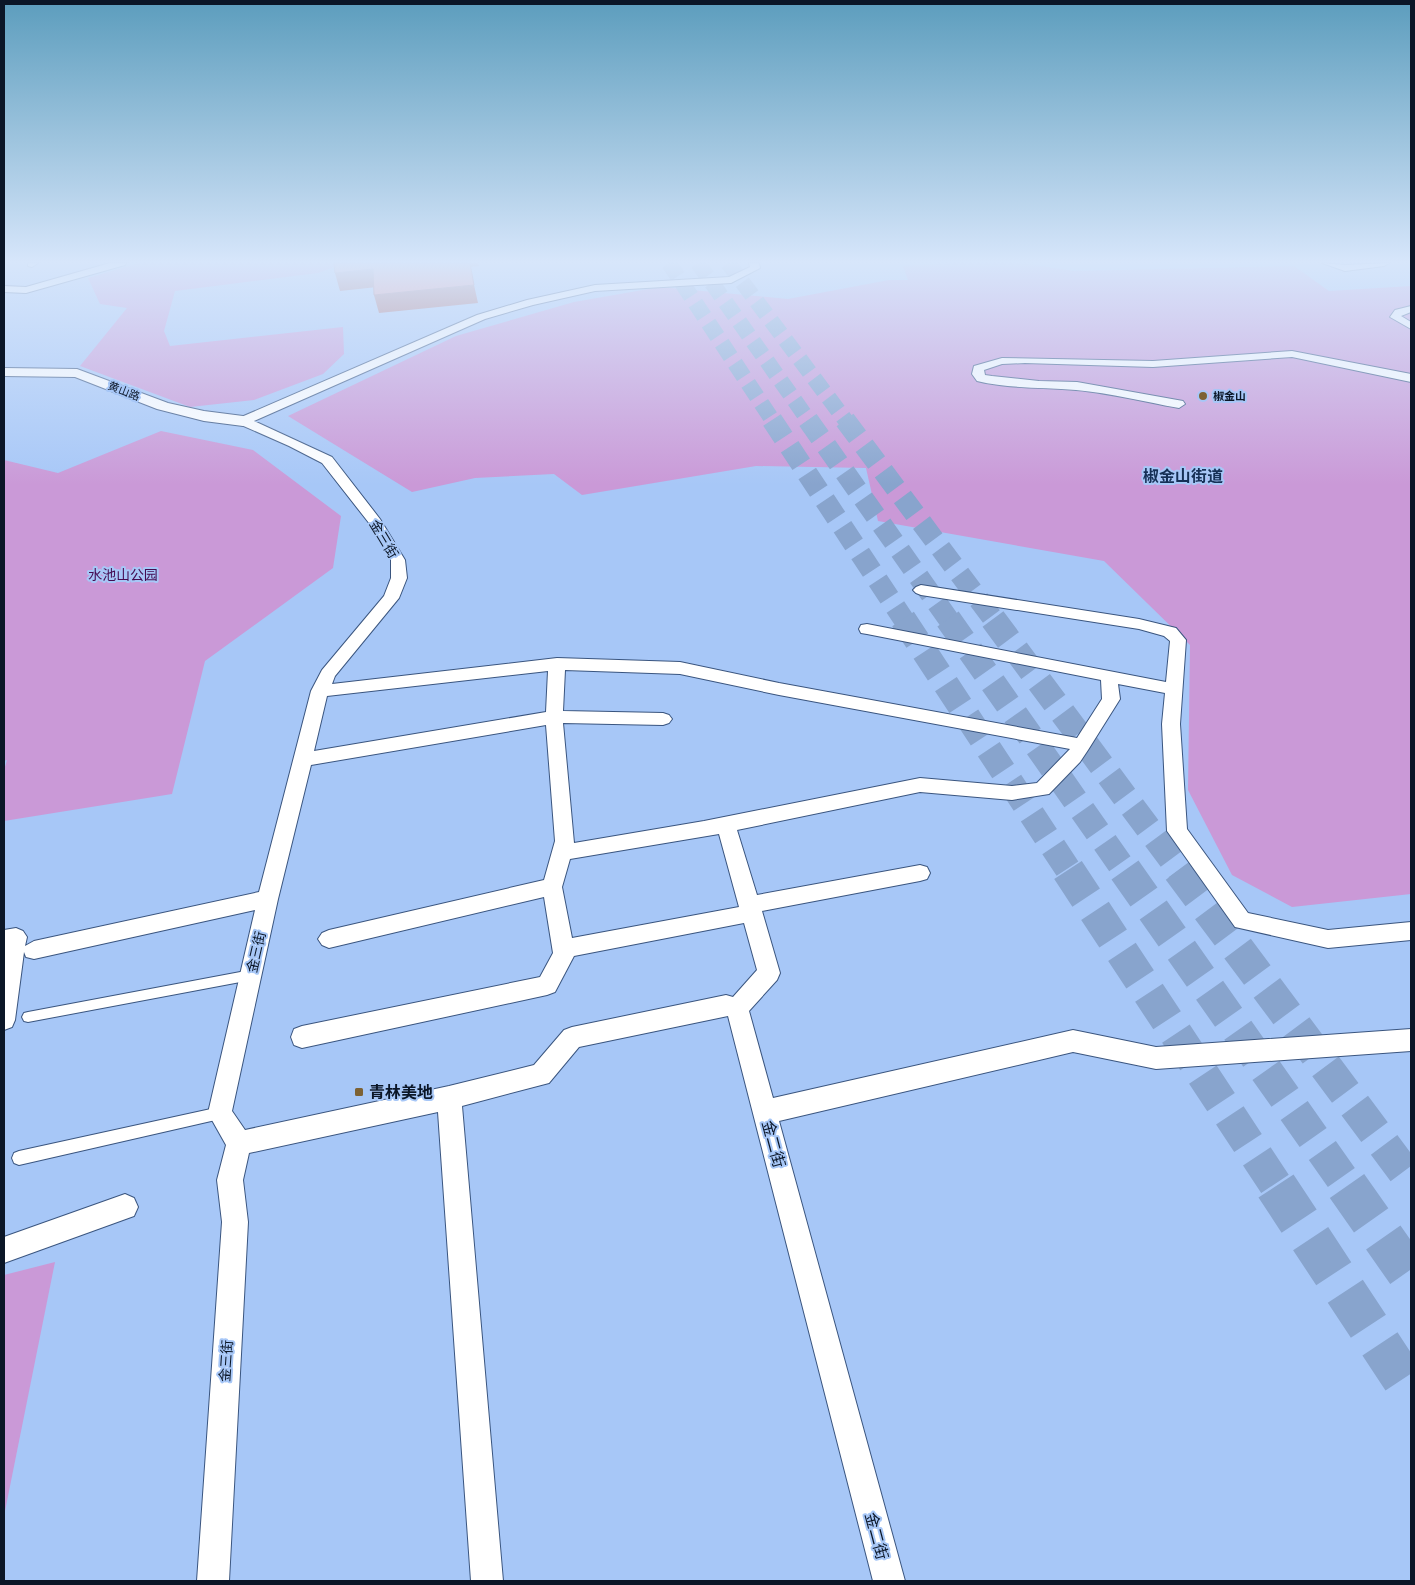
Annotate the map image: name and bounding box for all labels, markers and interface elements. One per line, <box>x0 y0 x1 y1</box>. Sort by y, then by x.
street label: 黄山路 <box>106 379 142 403</box>
place label: 椒金山 <box>1213 389 1246 403</box>
marker: 椒金山 <box>1197 390 1209 402</box>
district label: 椒金山街道 <box>1143 466 1223 486</box>
street label: 金三街 <box>365 516 403 562</box>
park label: 水池山公园 <box>88 566 158 584</box>
street label: 金三街 <box>243 930 269 974</box>
place label: 青林美地 <box>369 1082 433 1102</box>
marker: 青林美地 <box>353 1086 365 1098</box>
street label: 金二街 <box>758 1118 790 1170</box>
street label: 金三街 <box>216 1339 236 1383</box>
street label: 金二街 <box>861 1510 893 1562</box>

